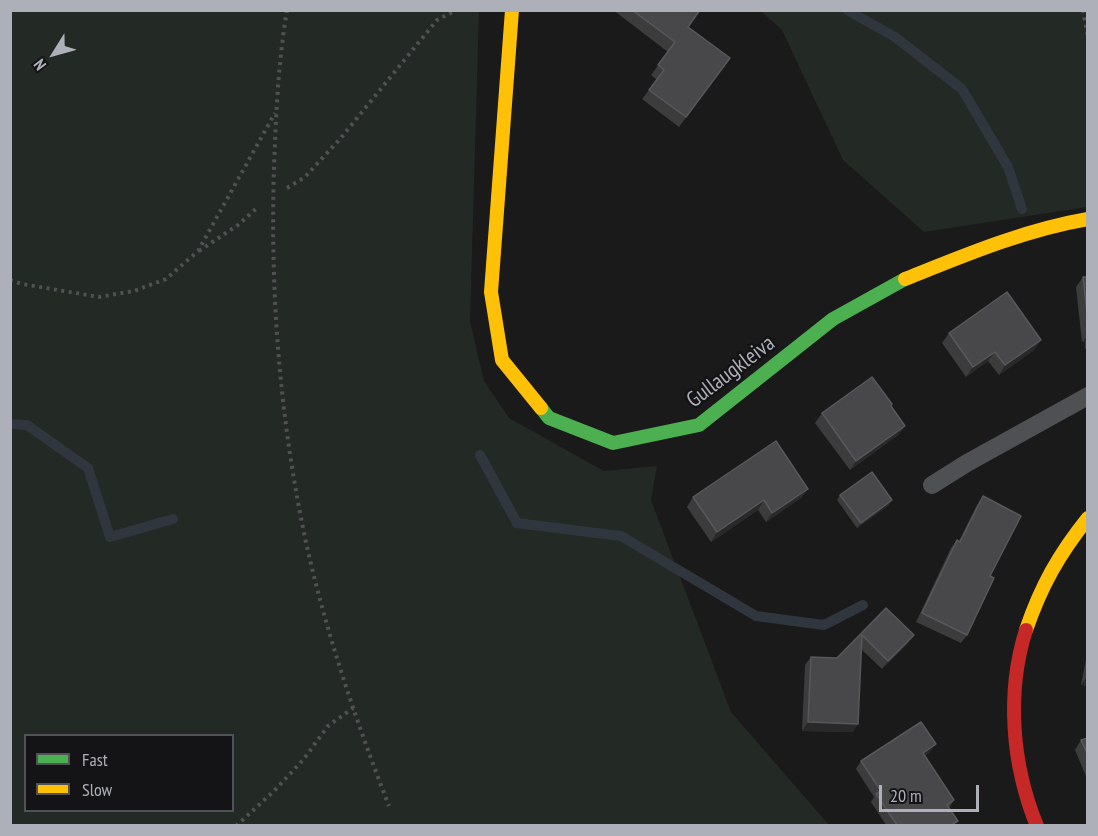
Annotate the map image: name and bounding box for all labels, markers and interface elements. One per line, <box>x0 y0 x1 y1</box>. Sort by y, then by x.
north arrow <box>24 24 84 84</box>
text: N <box>29 55 50 74</box>
street label: Gullaugkleiva <box>682 330 780 414</box>
legend <box>24 734 234 812</box>
text: Fast <box>82 748 108 771</box>
scale bar <box>882 773 982 811</box>
text: Slow <box>82 778 112 801</box>
text: 20 m <box>890 784 922 807</box>

